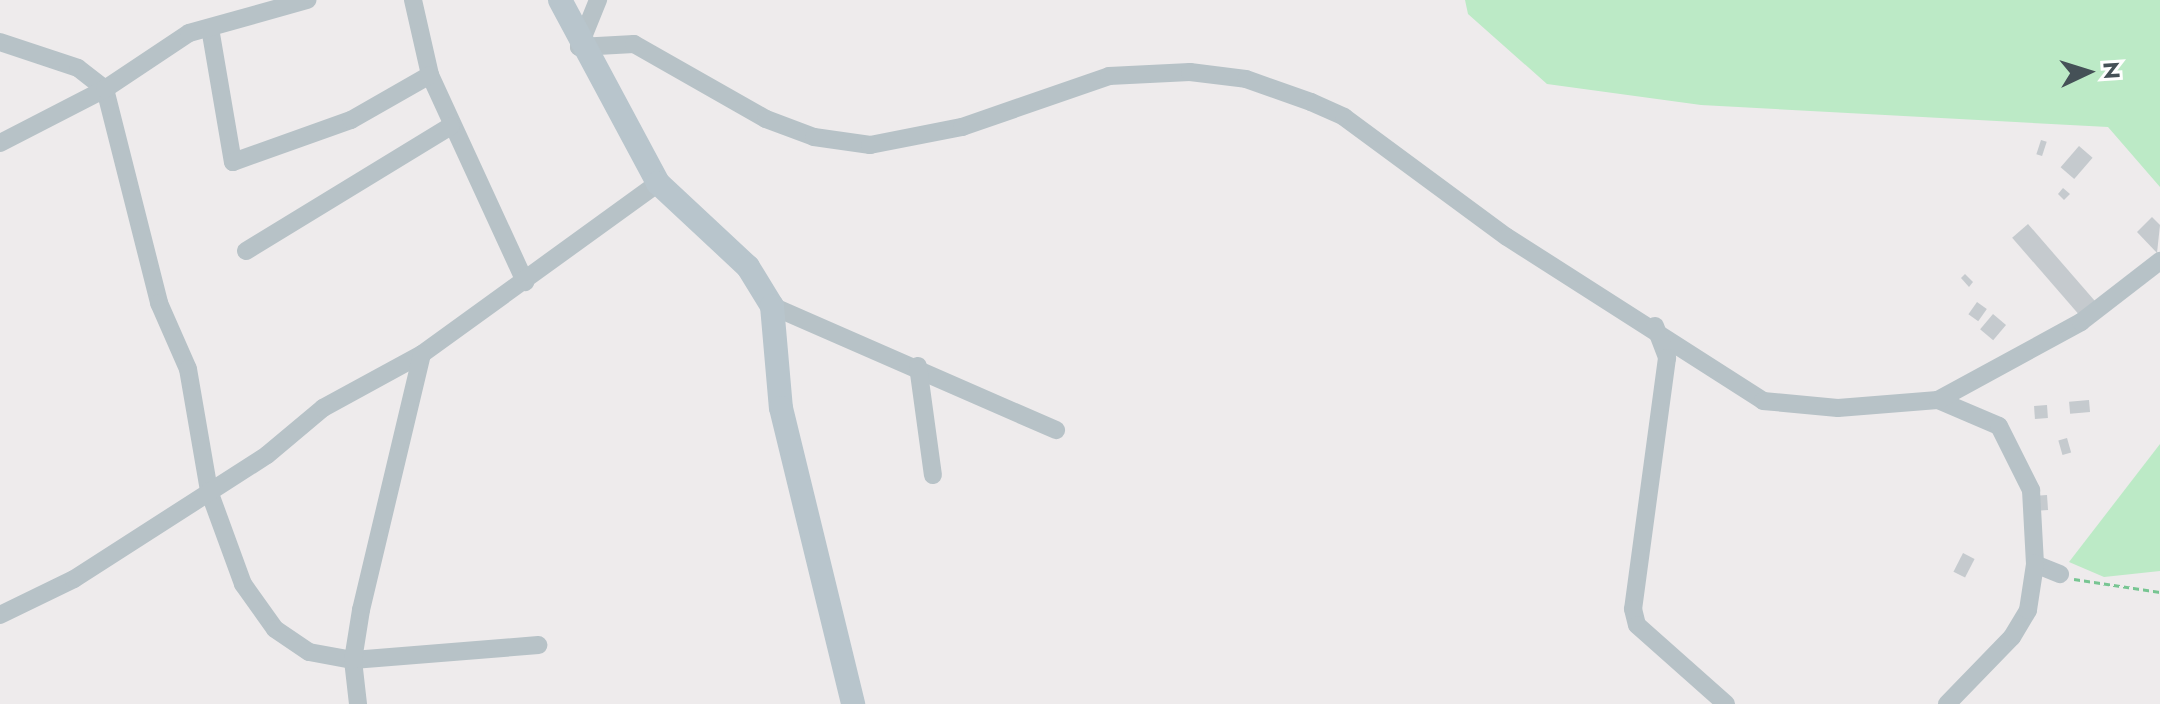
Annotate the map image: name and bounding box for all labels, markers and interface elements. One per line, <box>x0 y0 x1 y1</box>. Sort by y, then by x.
north arrow <box>2048 32 2128 112</box>
text: N <box>2095 60 2129 80</box>

